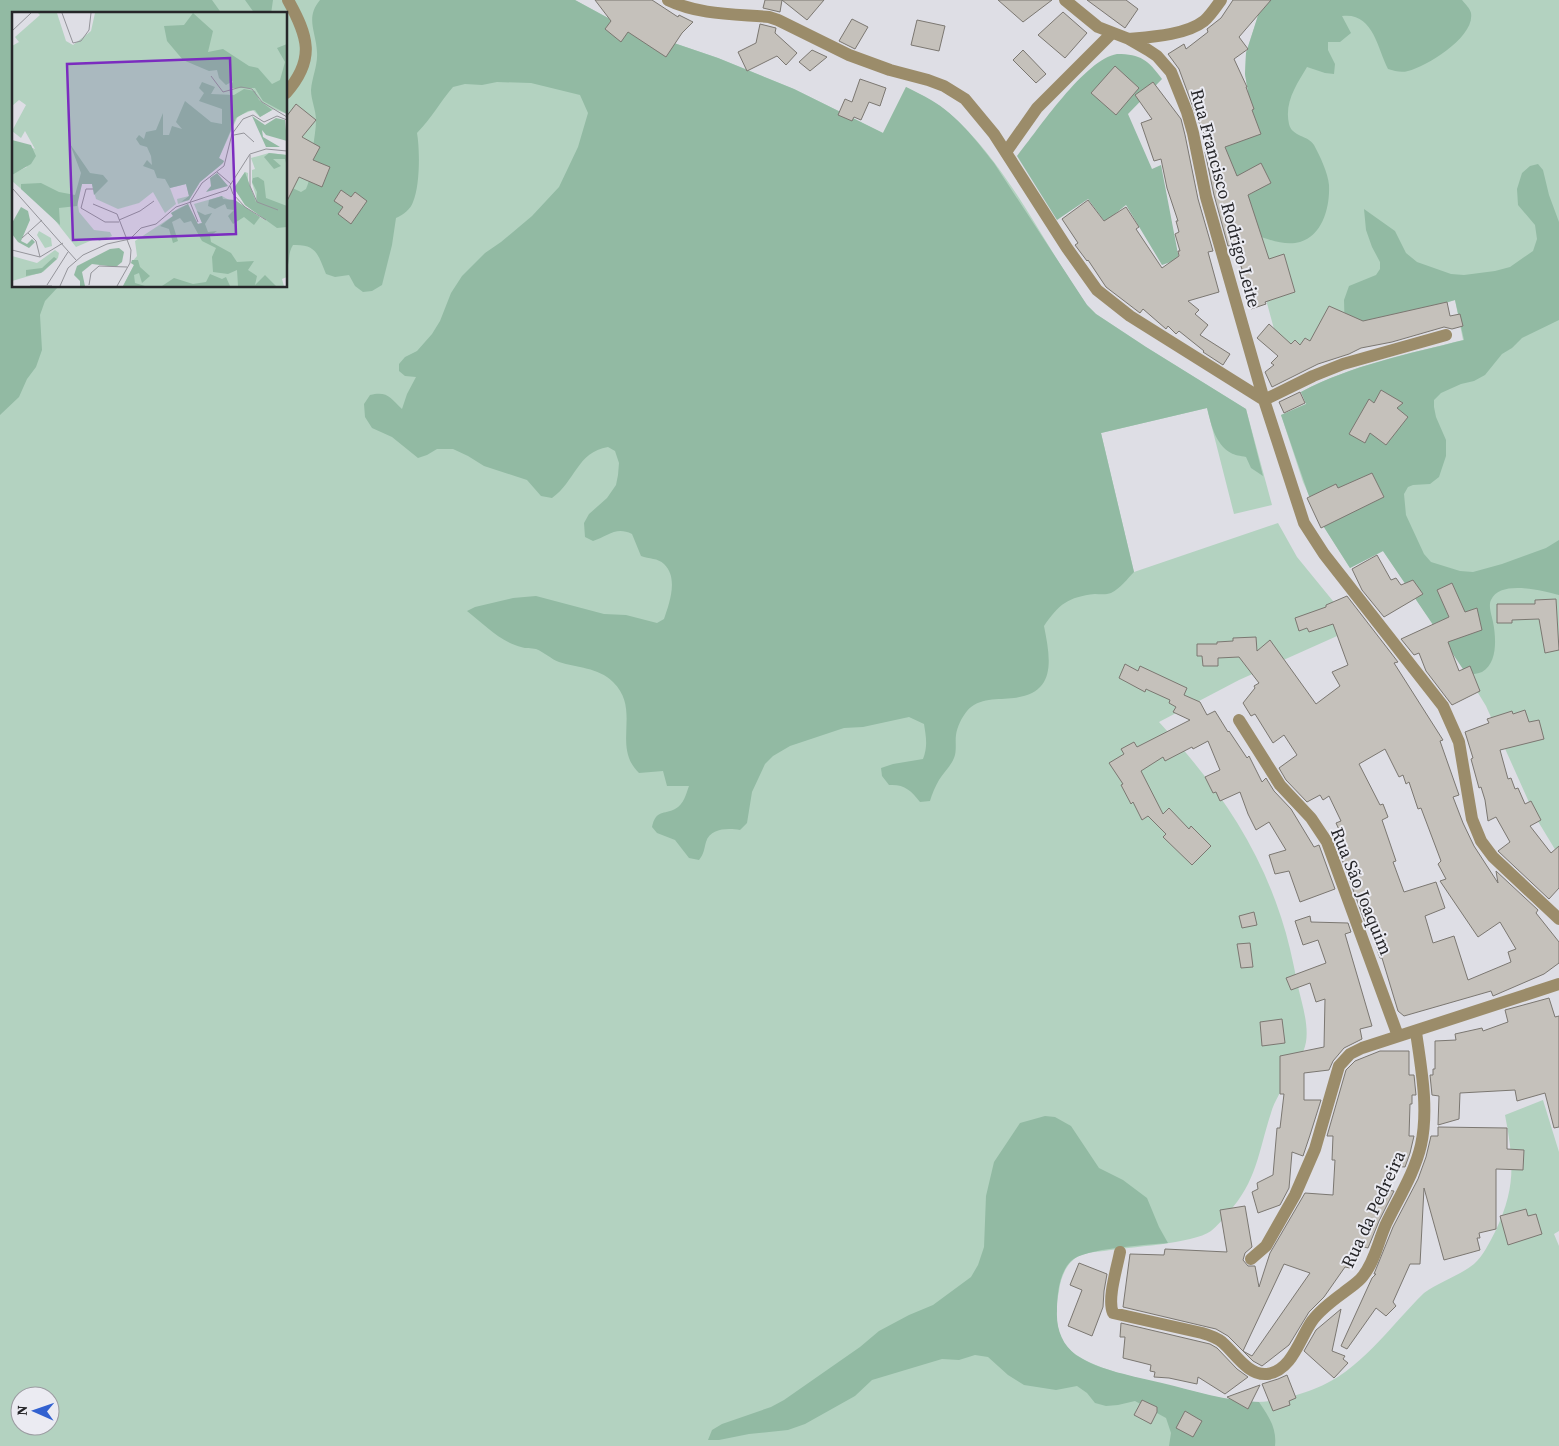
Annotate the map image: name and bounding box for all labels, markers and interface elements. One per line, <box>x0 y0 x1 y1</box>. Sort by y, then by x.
inset map <box>12 12 288 288</box>
street label: Rua Francisco Rodrigo Leite <box>1185 86 1267 310</box>
street label: Rua São Joaquim <box>1325 824 1399 958</box>
street label: Rua da Pedreira <box>1335 1145 1412 1272</box>
north arrow <box>10 1386 60 1436</box>
text: N <box>12 1405 32 1416</box>

